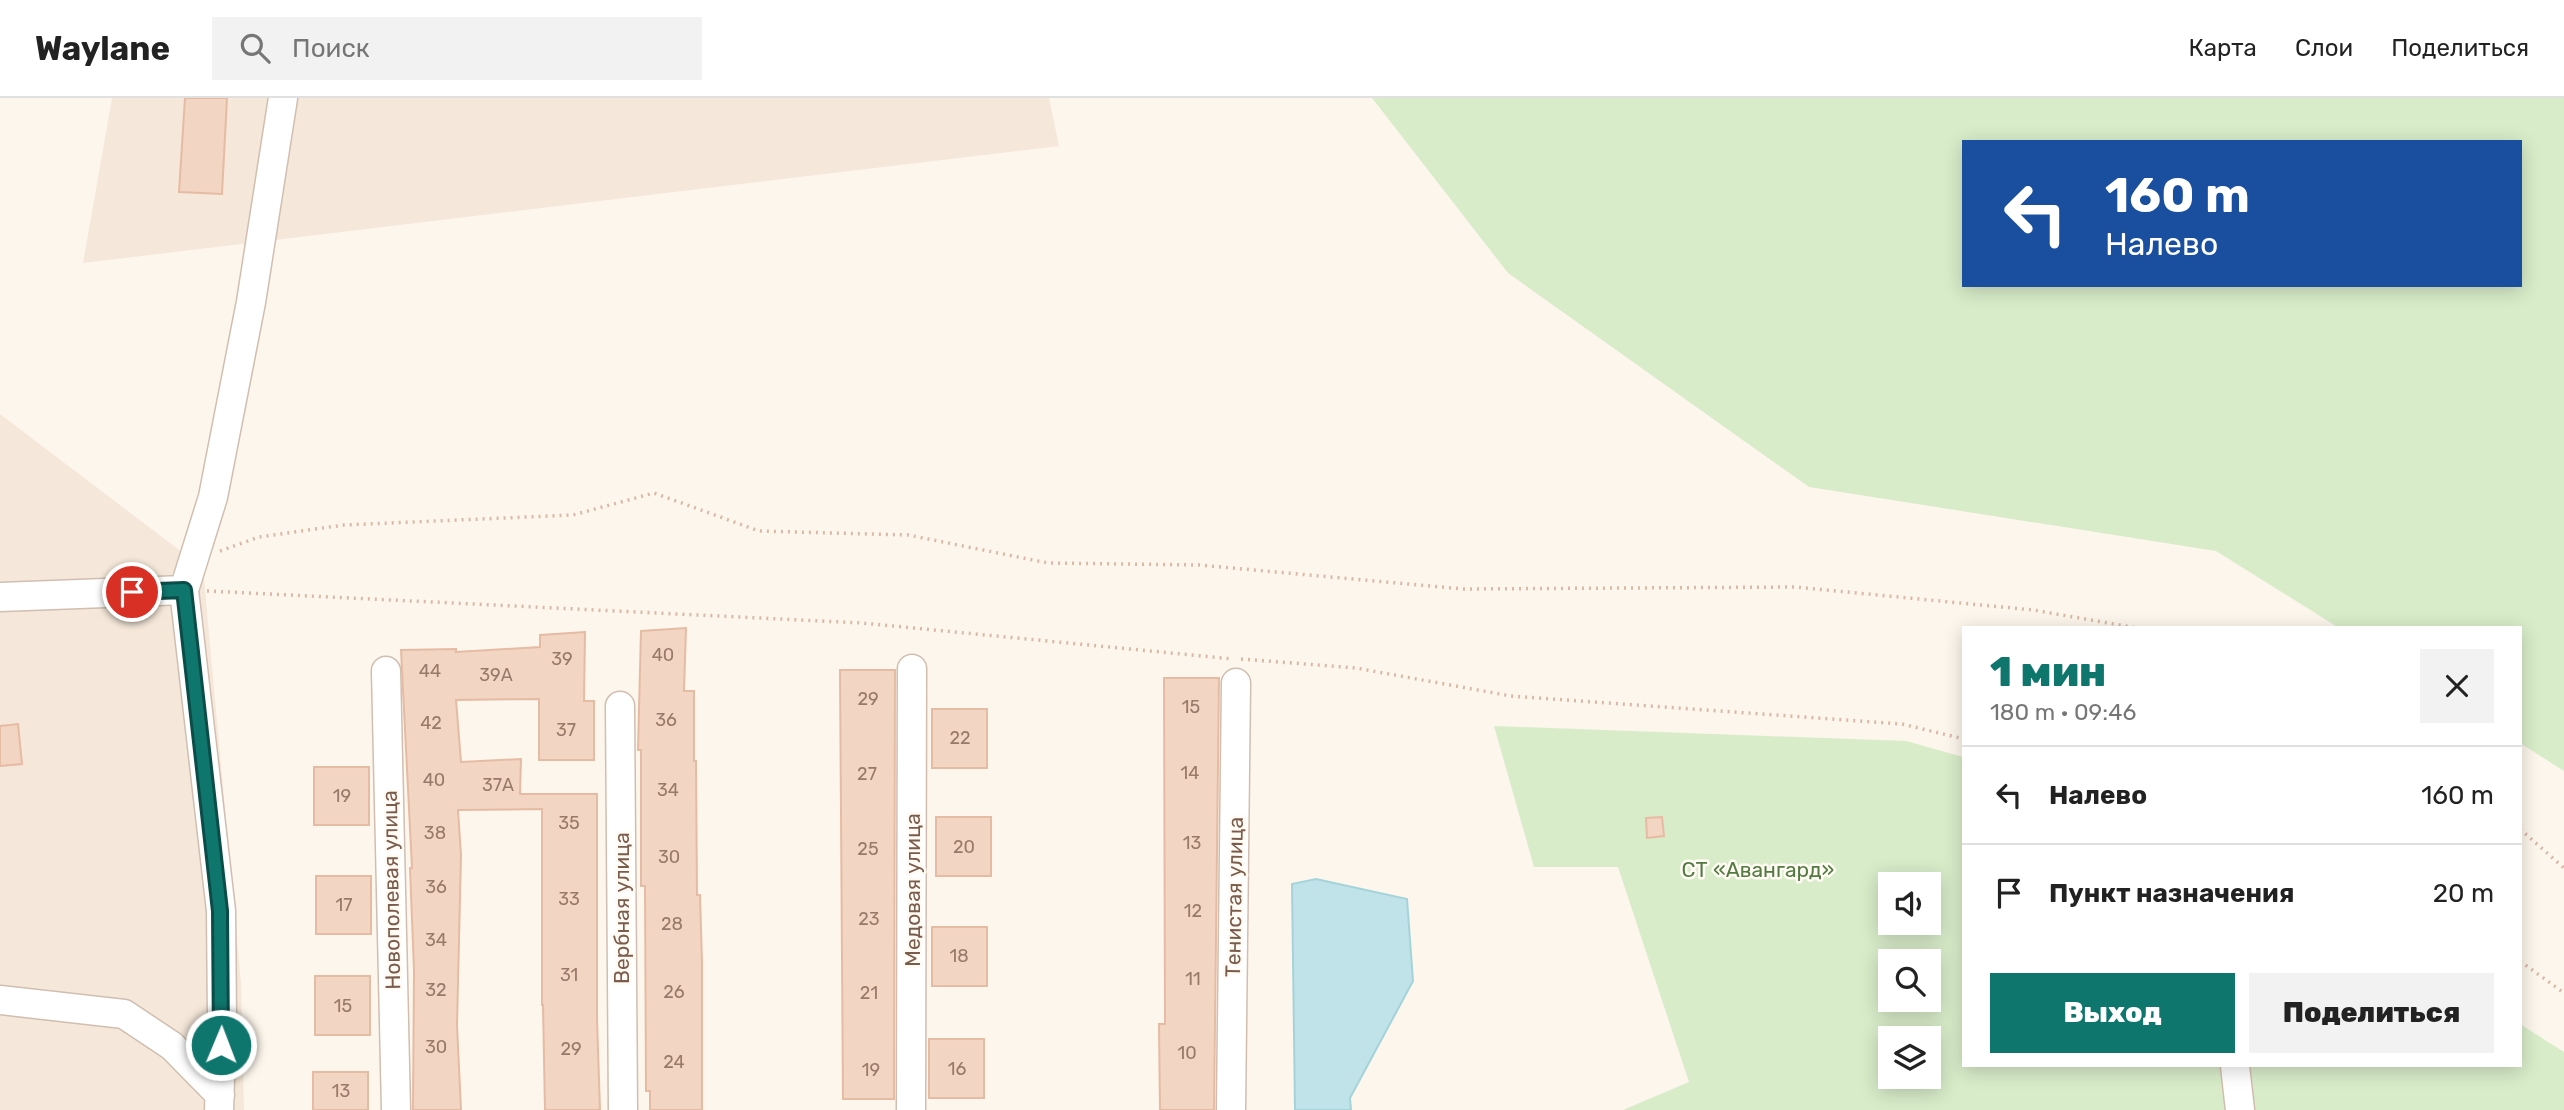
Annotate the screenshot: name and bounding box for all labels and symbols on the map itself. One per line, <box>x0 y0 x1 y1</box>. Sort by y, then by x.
pin <box>102 562 162 622</box>
house number: 40 <box>652 644 674 666</box>
house number: 39 <box>551 648 573 670</box>
house number: 44 <box>419 660 441 682</box>
house number: 39А <box>479 664 513 686</box>
house number: 29 <box>857 688 879 710</box>
house number: 15 <box>1182 696 1200 718</box>
house number: 36 <box>655 709 677 731</box>
house number: 42 <box>420 712 442 734</box>
house number: 37 <box>556 719 576 741</box>
house number: 22 <box>949 727 971 749</box>
house number: 14 <box>1181 762 1199 784</box>
house number: 27 <box>857 763 877 785</box>
house number: 40 <box>423 769 445 791</box>
house number: 37А <box>482 774 514 796</box>
house number: 34 <box>657 779 679 801</box>
house number: 19 <box>333 785 351 807</box>
street label: Новополевая улица <box>377 790 405 990</box>
house number: 35 <box>558 812 580 834</box>
street label: Медовая улица <box>900 813 925 967</box>
street label: Тенистая улица <box>1220 817 1248 977</box>
house number: 38 <box>424 822 446 844</box>
street label: Вербная улица <box>609 832 634 984</box>
house number: 13 <box>1183 832 1201 854</box>
house number: 20 <box>953 836 975 858</box>
house number: 25 <box>857 838 879 860</box>
house number: 30 <box>658 846 680 868</box>
park label: СТ «Авангард» <box>1682 857 1834 882</box>
house number: 36 <box>425 876 447 898</box>
house number: 33 <box>558 888 580 910</box>
house number: 17 <box>336 894 352 916</box>
house number: 12 <box>1184 900 1202 922</box>
house number: 23 <box>858 908 880 930</box>
house number: 28 <box>661 913 683 935</box>
house number: 34 <box>425 929 447 951</box>
house number: 18 <box>949 945 969 967</box>
house number: 31 <box>560 964 578 986</box>
house number: 11 <box>1185 968 1201 990</box>
house number: 32 <box>425 979 447 1001</box>
house number: 26 <box>663 981 685 1003</box>
house number: 21 <box>860 982 878 1004</box>
house number: 15 <box>334 995 352 1017</box>
position arrow <box>184 1008 258 1082</box>
house number: 30 <box>425 1036 447 1058</box>
house number: 29 <box>560 1038 582 1060</box>
house number: 10 <box>1177 1042 1197 1064</box>
house number: 24 <box>663 1051 685 1073</box>
house number: 16 <box>948 1058 966 1080</box>
house number: 19 <box>862 1059 880 1081</box>
house number: 13 <box>332 1080 350 1102</box>

